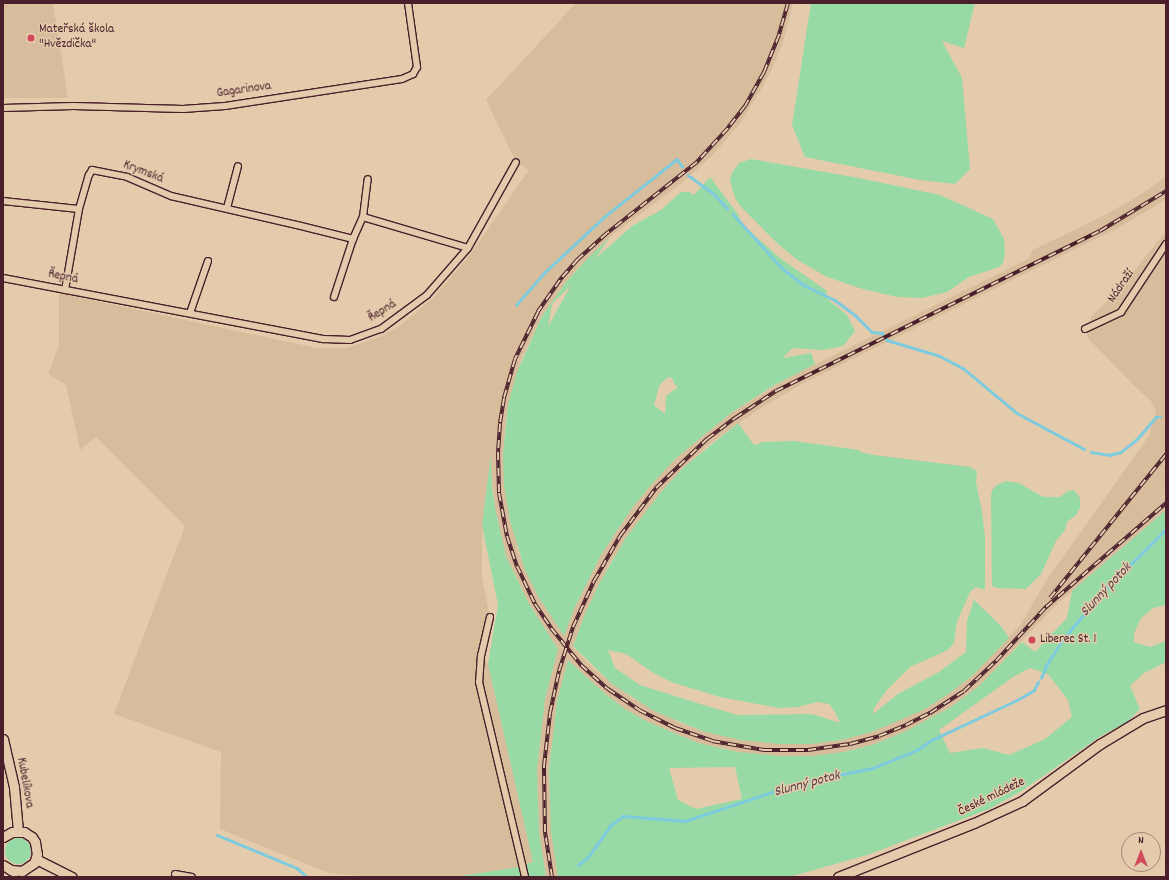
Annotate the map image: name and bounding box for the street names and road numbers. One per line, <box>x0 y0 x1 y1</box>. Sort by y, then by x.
street label: Gagarinova <box>216 79 272 103</box>
street label: Krymská <box>120 158 166 188</box>
street label: Řepná <box>47 267 79 289</box>
street label: Nádraží <box>1105 267 1139 307</box>
street label: Řepná <box>366 297 400 327</box>
street label: Kubelíkova <box>12 756 36 810</box>
street label: České mládeže <box>956 775 1028 821</box>

